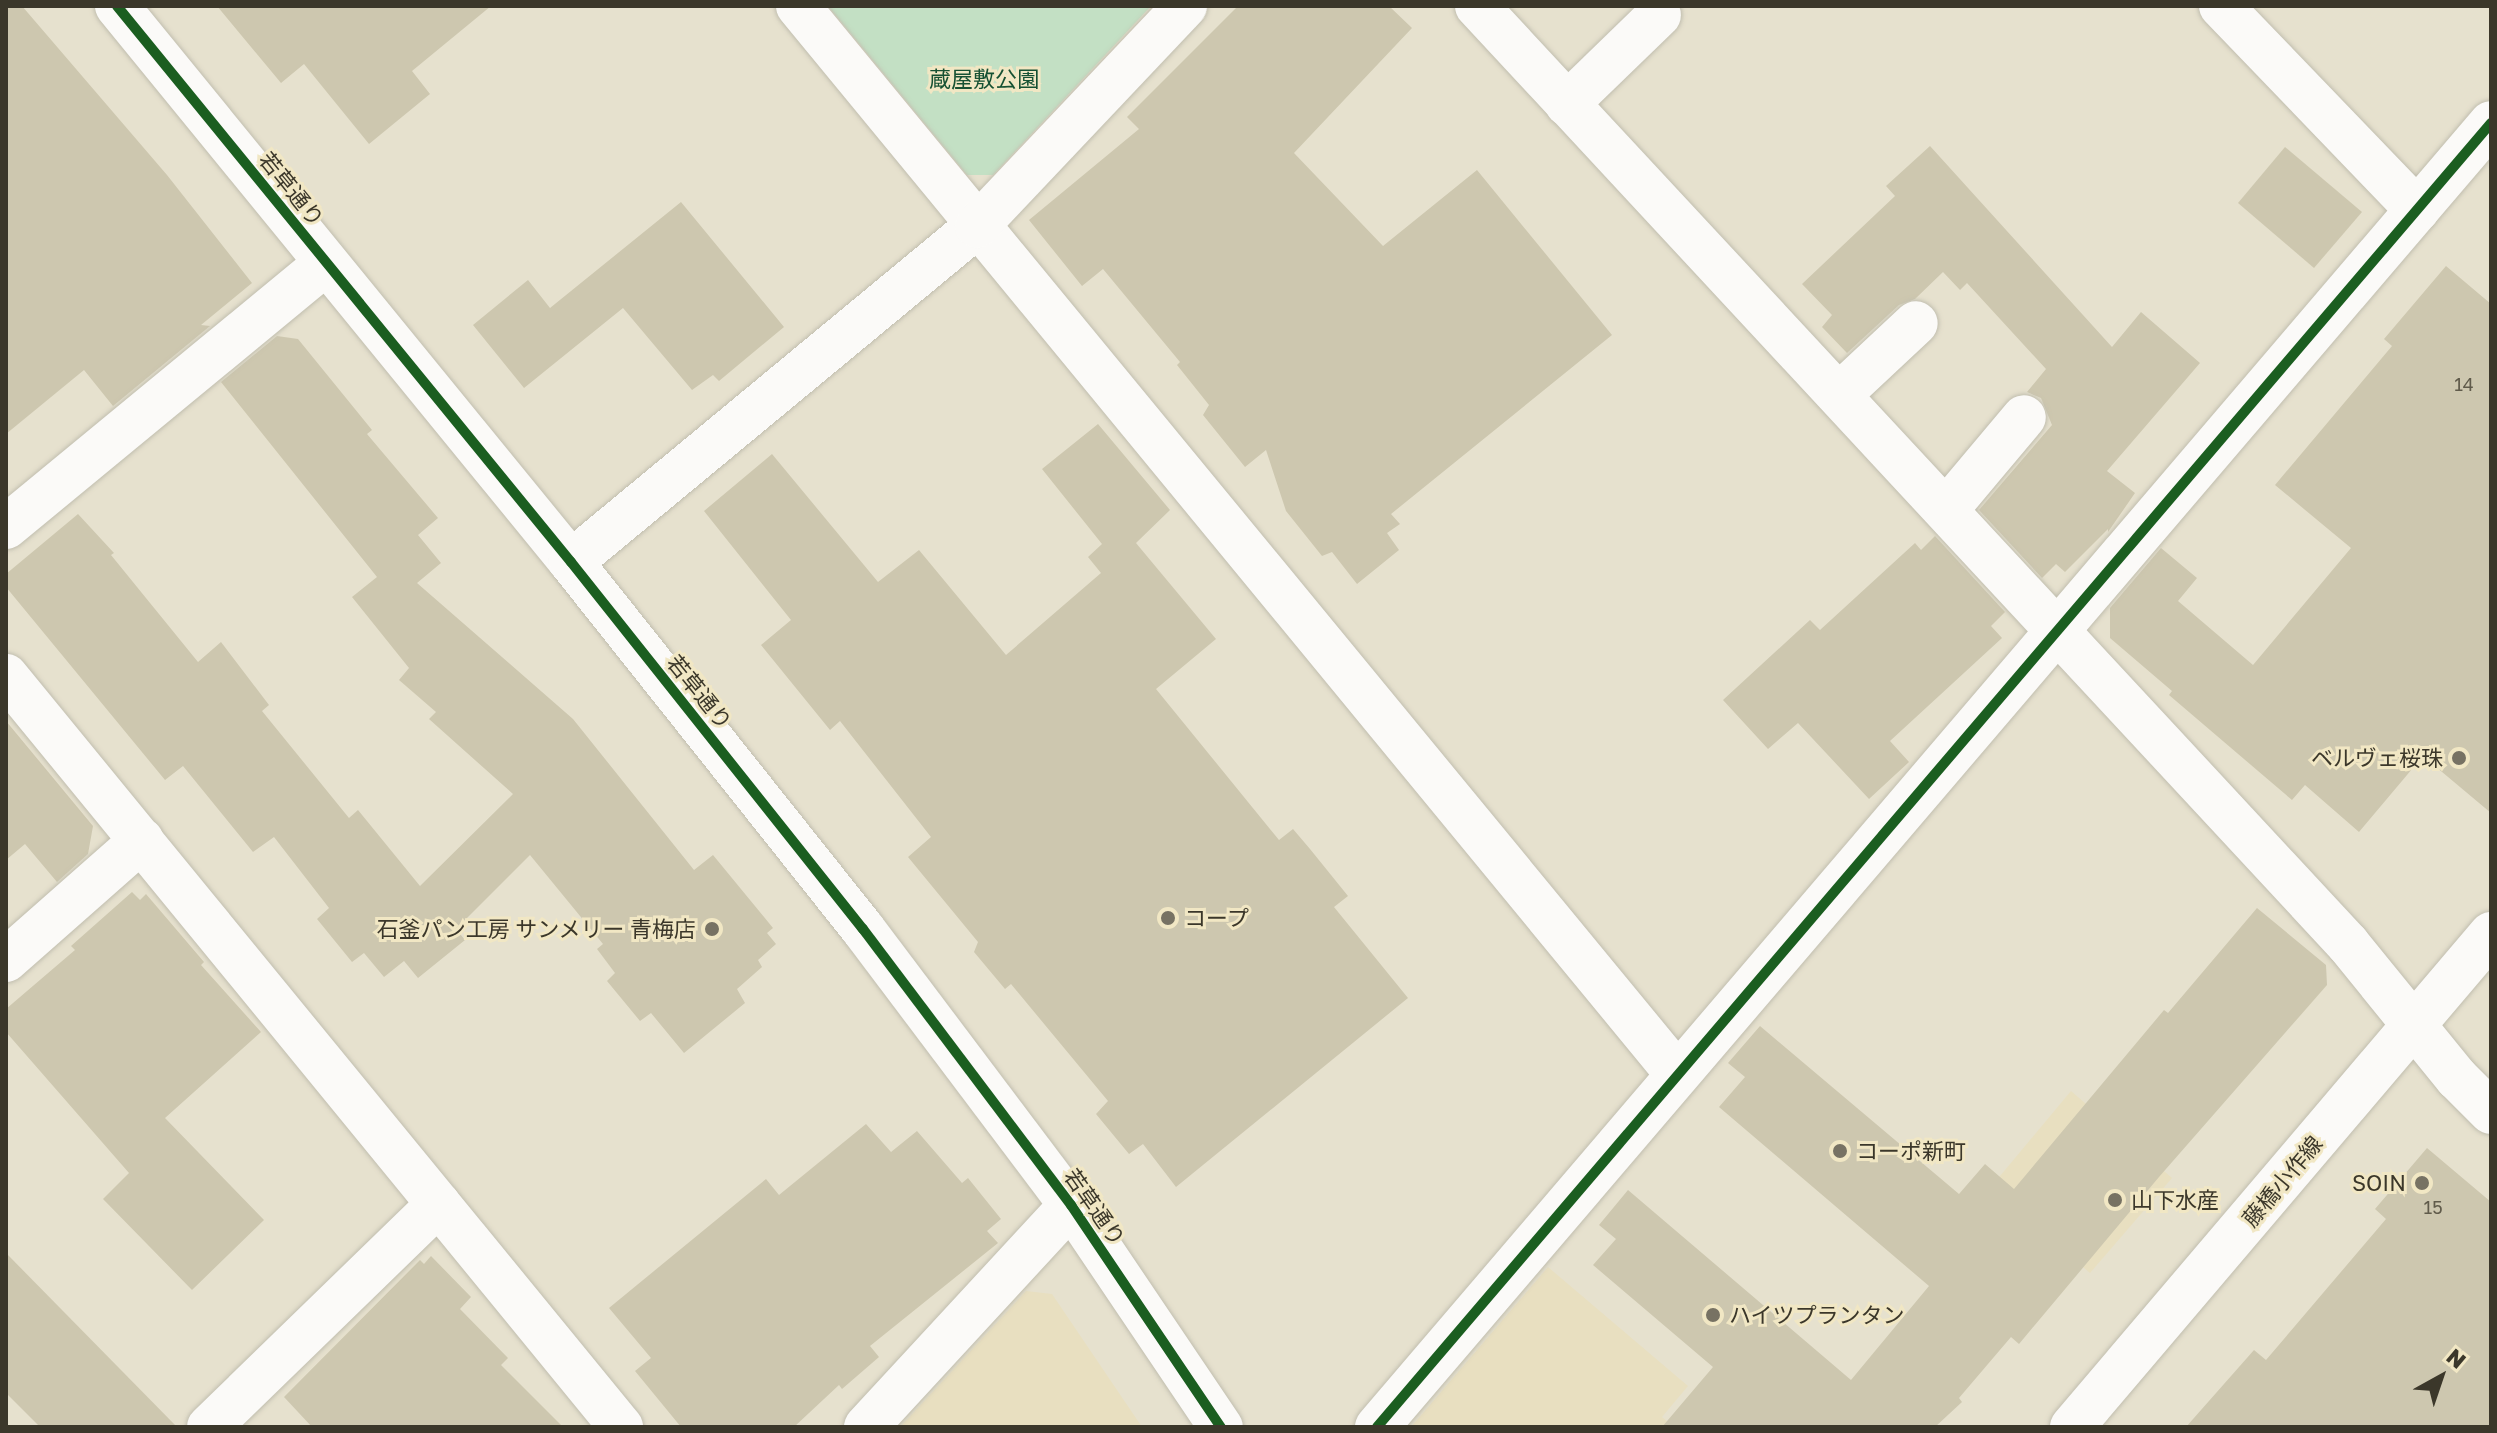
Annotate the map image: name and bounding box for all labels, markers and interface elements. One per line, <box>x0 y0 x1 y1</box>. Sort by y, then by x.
park label: 蔵屋敷公園 <box>929 66 1039 92</box>
street label: 若草通り <box>254 146 330 232</box>
house number: 14 <box>2454 373 2474 395</box>
street label: 若草通り <box>662 649 738 735</box>
place label: ベルヴェ桜珠 <box>2311 745 2443 771</box>
marker: ベルヴェ桜珠 <box>2450 749 2468 767</box>
place label: コープ <box>1184 905 1250 931</box>
marker: コープ <box>1159 909 1177 927</box>
place label: 石釜パン工房 サンメリー 青梅店 <box>377 916 696 942</box>
marker: 石釜パン工房 サンメリー 青梅店 <box>703 920 721 938</box>
street label: 藤橋小作線 <box>2237 1130 2327 1232</box>
place label: コーポ新町 <box>1856 1138 1966 1164</box>
marker: コーポ新町 <box>1831 1142 1849 1160</box>
street label: 若草通り <box>1059 1163 1131 1251</box>
place label: SOIN <box>2352 1170 2406 1196</box>
marker: SOIN <box>2413 1174 2431 1192</box>
place label: 山下水産 <box>2131 1187 2219 1213</box>
marker: 山下水産 <box>2106 1191 2124 1209</box>
house number: 15 <box>2423 1196 2443 1218</box>
place label: ハイツプランタン <box>1729 1302 1905 1328</box>
marker: ハイツプランタン <box>1704 1306 1722 1324</box>
north arrow <box>2401 1337 2481 1417</box>
text: N <box>2442 1343 2472 1374</box>

